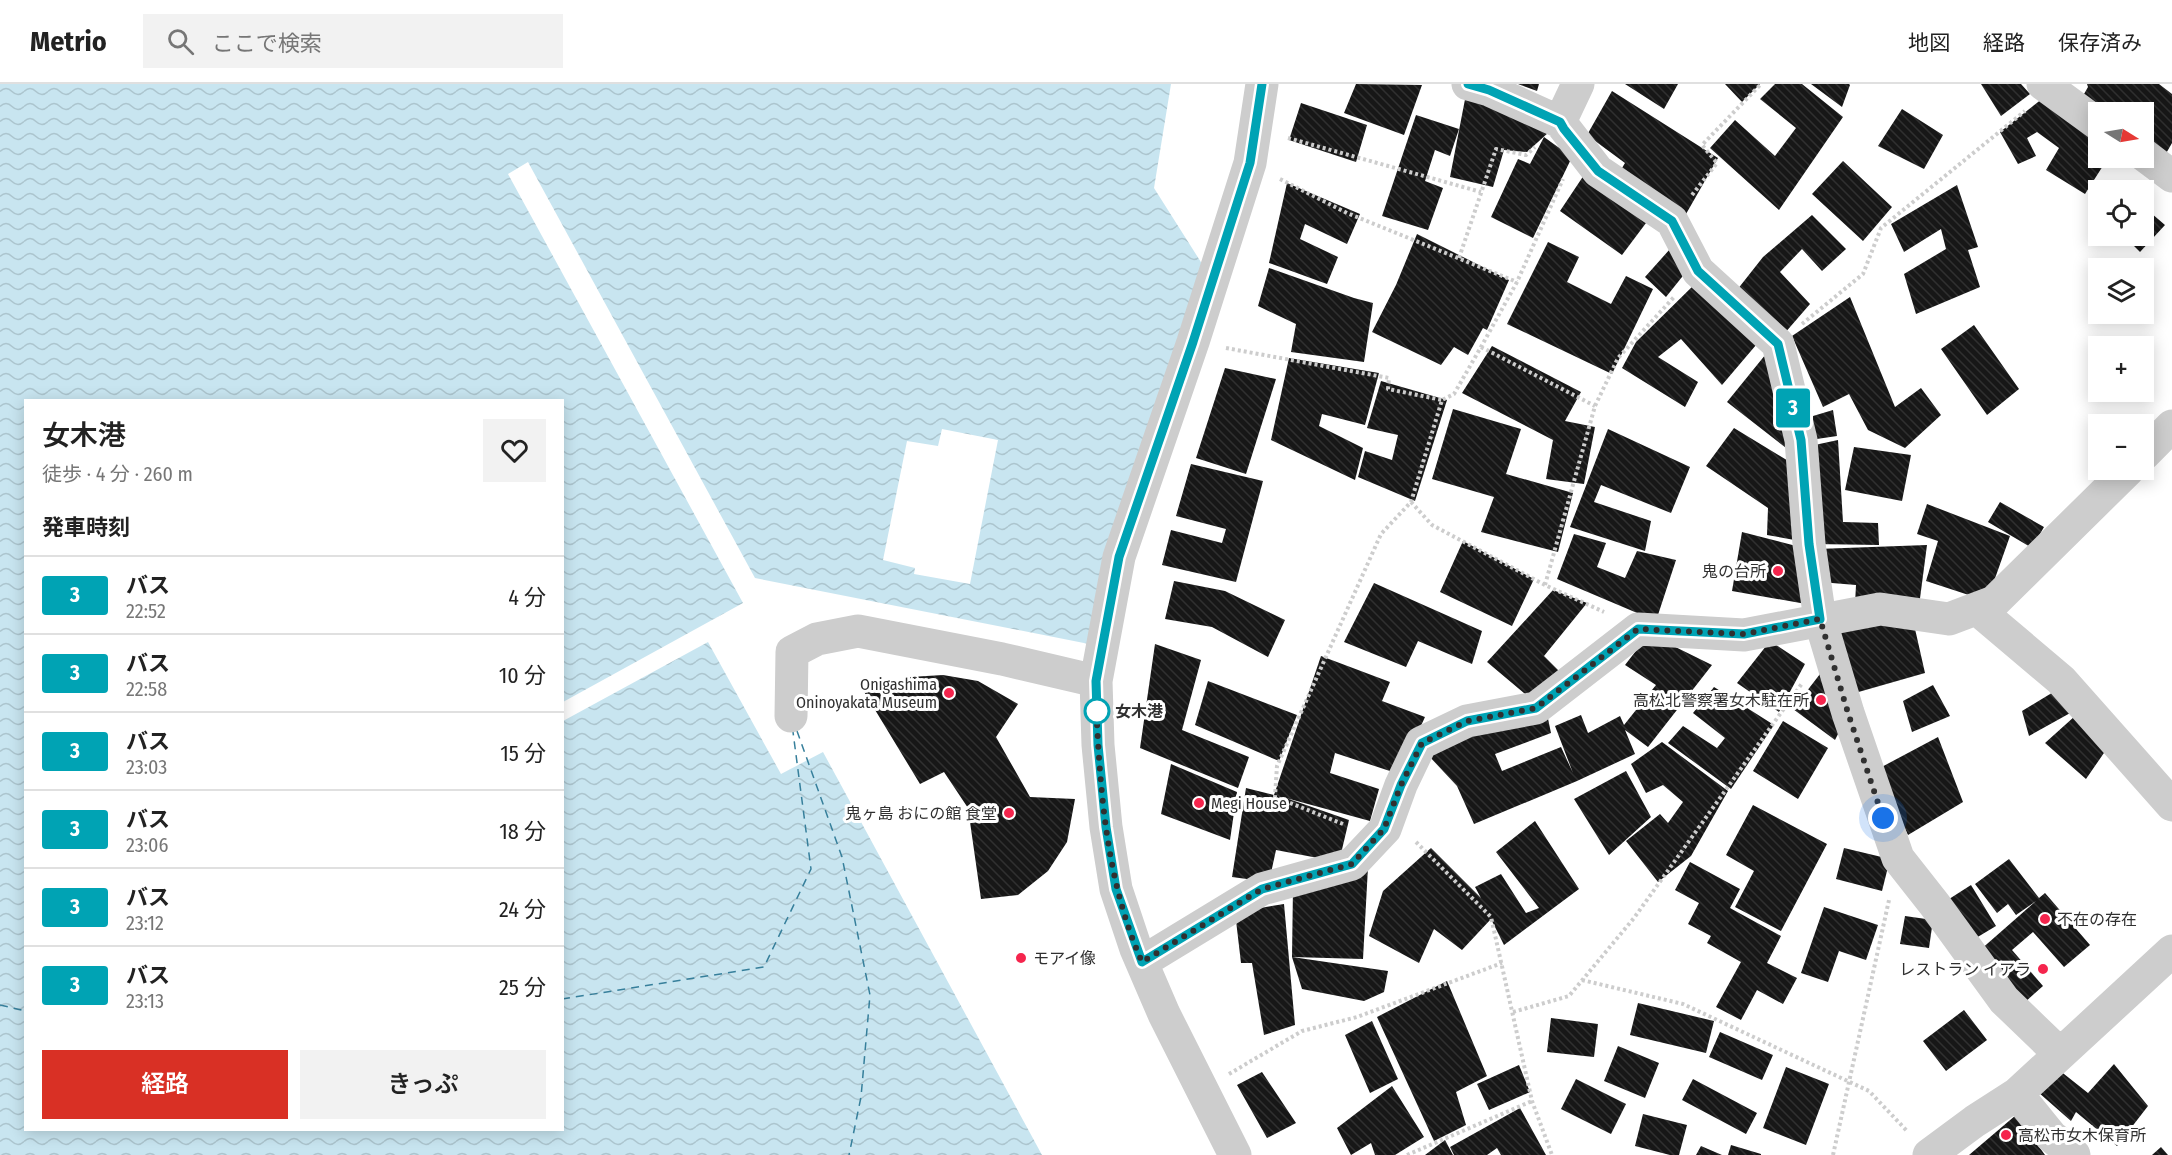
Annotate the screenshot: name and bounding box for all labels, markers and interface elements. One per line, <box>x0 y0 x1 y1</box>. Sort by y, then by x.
search box <box>143 14 563 68</box>
text: Metrio <box>30 25 107 58</box>
icon: search <box>164 25 197 58</box>
text: ここで検索 <box>212 30 322 57</box>
text: 地図 <box>1908 30 1950 56</box>
text: 経路 <box>1983 30 2025 56</box>
text: 保存済み <box>2058 30 2142 56</box>
north arrow <box>2088 102 2154 168</box>
map controls <box>2088 102 2154 480</box>
button: locate <box>2088 180 2154 246</box>
button: layers <box>2088 258 2154 324</box>
button: + <box>2088 336 2154 402</box>
line badge: 3 <box>1774 388 1812 428</box>
text: 3 <box>1788 395 1798 421</box>
button: − <box>2088 414 2154 480</box>
text: 女木港 <box>42 419 126 452</box>
button: heart <box>483 419 546 482</box>
text: 徒歩 · 4 分 · 260 m <box>42 462 193 486</box>
text: 発車時刻 <box>42 514 130 541</box>
place label: 鬼の台所 <box>1702 562 1766 581</box>
marker: 鬼の台所 <box>1771 564 1785 578</box>
text: バス <box>126 572 170 599</box>
text: 3 <box>70 582 80 608</box>
text: 4 分 <box>508 584 546 611</box>
text: 22:52 <box>126 599 166 623</box>
text: バス <box>126 650 170 677</box>
text: 3 <box>70 660 80 686</box>
text: 10 分 <box>499 662 546 689</box>
place label: Onigashima Oninoyakata Museum <box>796 675 937 712</box>
text: 22:58 <box>126 677 167 701</box>
marker: Onigashima Oninoyakata Museum <box>942 686 956 700</box>
place label: 高松北警察署女木駐在所 <box>1633 691 1809 710</box>
marker: 高松北警察署女木駐在所 <box>1814 693 1828 707</box>
marker: 女木港 <box>1084 698 1110 724</box>
place label: 女木港 <box>1115 702 1163 721</box>
text: バス <box>126 728 170 755</box>
text: 3 <box>70 738 80 764</box>
text: 15 分 <box>500 740 546 767</box>
text: 23:03 <box>126 755 167 779</box>
place label: Megi House <box>1211 794 1287 813</box>
marker: Megi House <box>1192 796 1206 810</box>
your location <box>1868 803 1898 833</box>
place label: 鬼ヶ島 おにの館 食堂 <box>845 804 997 823</box>
text: バス <box>126 806 170 833</box>
marker: 鬼ヶ島 おにの館 食堂 <box>1002 806 1016 820</box>
text: 3 <box>70 816 80 842</box>
text: 18 分 <box>499 818 546 845</box>
text: 23:06 <box>126 833 168 857</box>
text: バス <box>126 884 170 911</box>
text: 3 <box>70 894 80 920</box>
text: 24 分 <box>499 896 546 923</box>
place label: 不在の存在 <box>2057 910 2137 929</box>
text: 23:12 <box>126 911 164 935</box>
marker: 不在の存在 <box>2038 912 2052 926</box>
place label: モアイ像 <box>1033 949 1096 968</box>
marker: モアイ像 <box>1014 951 1028 965</box>
place label: レストラン イアラ <box>1899 960 2031 979</box>
text: バス <box>126 962 170 989</box>
marker: レストラン イアラ <box>2036 962 2050 976</box>
text: 3 <box>70 972 80 998</box>
text: 25 分 <box>499 974 546 1001</box>
text: 23:13 <box>126 989 164 1013</box>
button: 経路 <box>42 1050 288 1119</box>
button: きっぷ <box>300 1050 546 1119</box>
place label: 高松市女木保育所 <box>2018 1126 2146 1145</box>
marker: 高松市女木保育所 <box>1999 1128 2013 1142</box>

